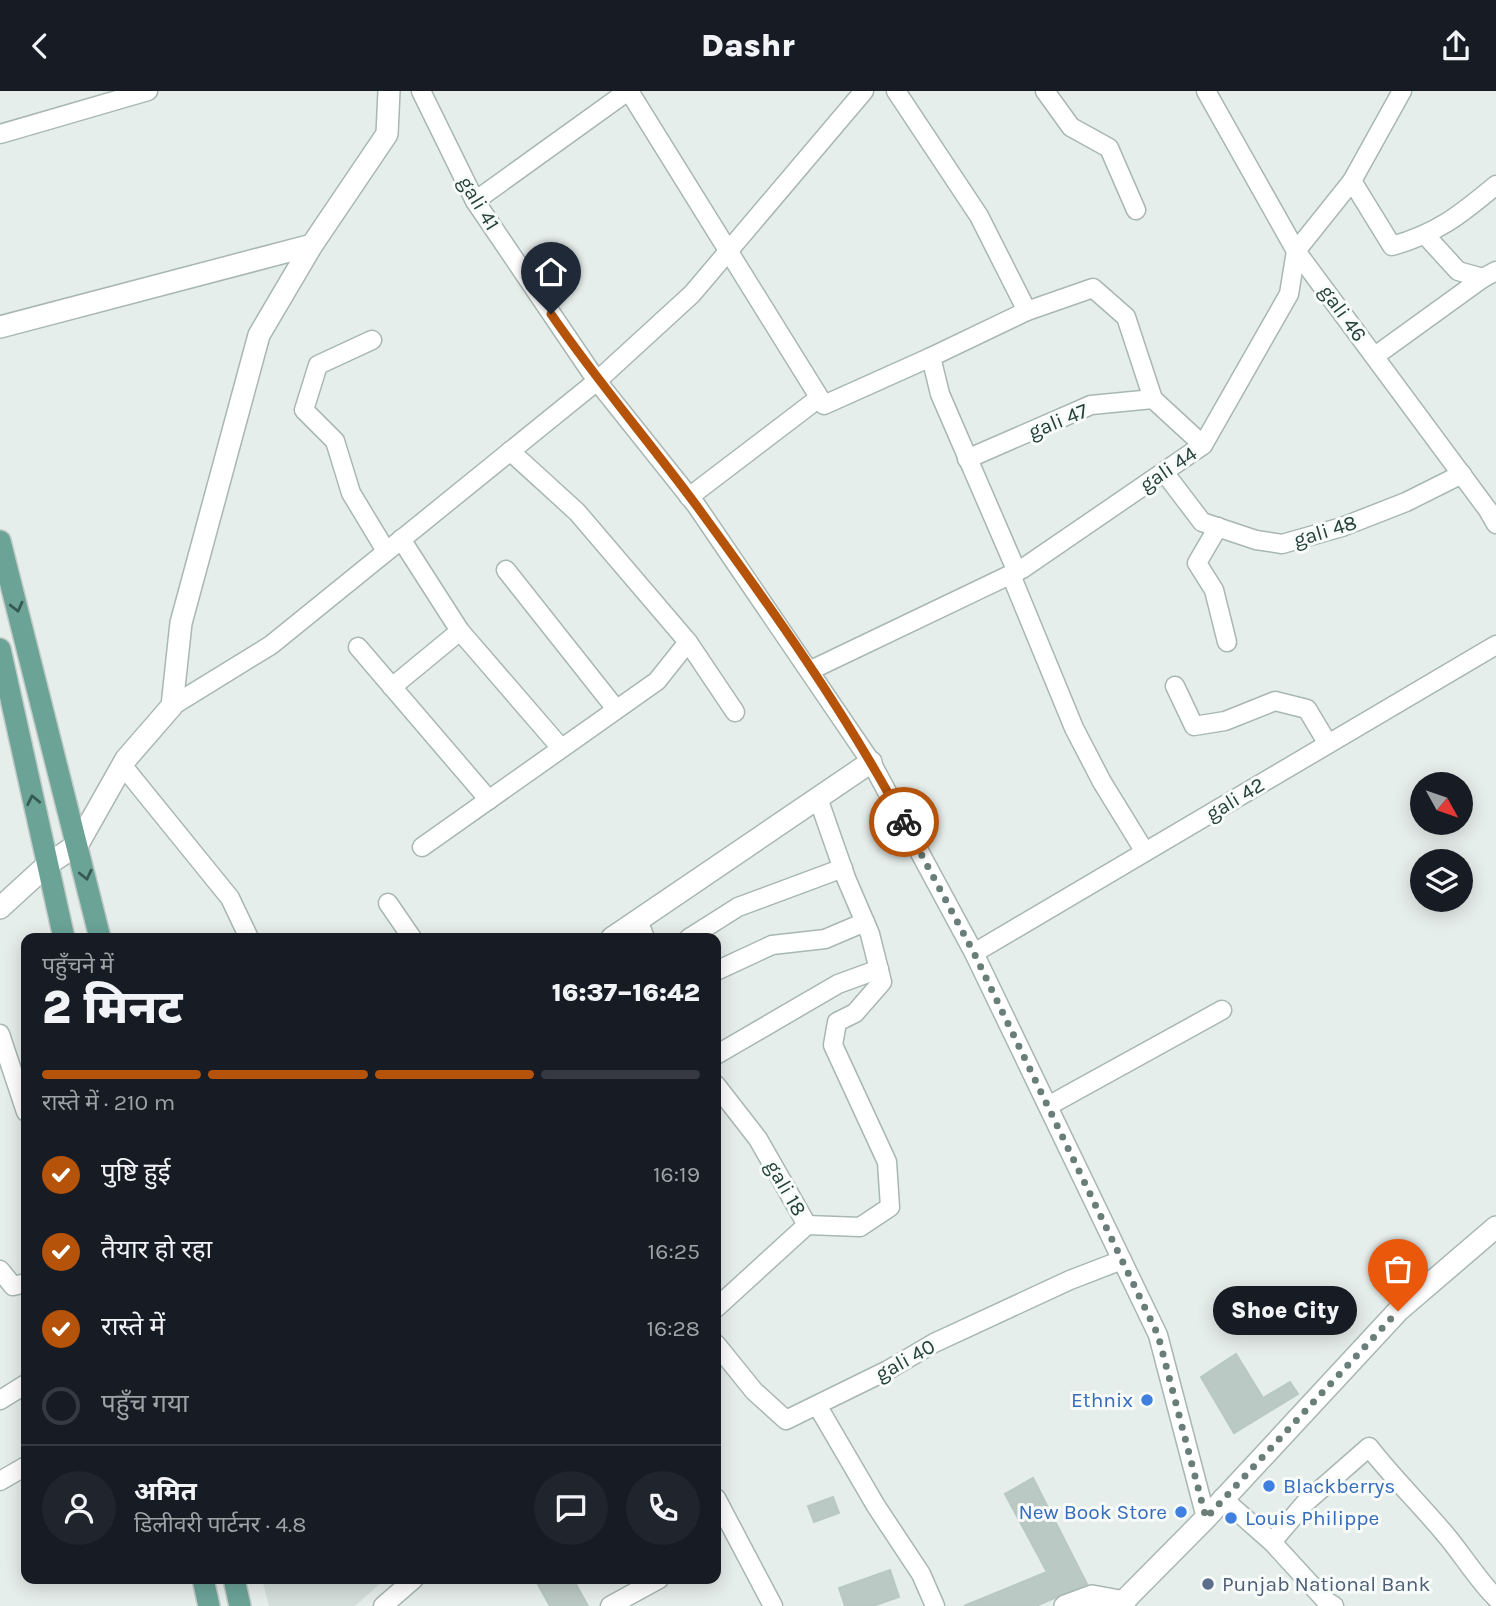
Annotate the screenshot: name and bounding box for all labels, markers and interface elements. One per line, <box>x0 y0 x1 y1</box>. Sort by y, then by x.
icon: back <box>21 27 59 65</box>
text: Dashr <box>701 27 795 64</box>
icon: share <box>1437 27 1475 65</box>
street label: gali 41 <box>453 171 505 235</box>
pin <box>521 242 581 314</box>
icon: home <box>532 253 570 291</box>
street label: gali 46 <box>1314 280 1372 346</box>
street label: gali 47 <box>1025 398 1091 444</box>
street label: gali 44 <box>1135 441 1201 497</box>
street label: gali 48 <box>1290 510 1360 552</box>
one-way arrow <box>9 601 23 613</box>
street label: gali 42 <box>1201 772 1269 826</box>
north arrow <box>1410 772 1474 835</box>
map controls <box>1410 772 1473 912</box>
courier <box>869 787 939 857</box>
one-way arrow <box>26 794 41 806</box>
icon: bike <box>885 803 923 841</box>
button: layers <box>1410 849 1473 912</box>
one-way arrow <box>77 869 92 881</box>
text: पहुँचने में <box>42 952 114 979</box>
text: 16:37–16:42 <box>552 977 700 1008</box>
text: 2 मिनट <box>42 981 183 1035</box>
text: रास्ते में · 210 m <box>42 1089 175 1116</box>
icon: check <box>42 1156 80 1194</box>
street label: gali 18 <box>761 1156 811 1220</box>
text: पुष्टि हुई <box>101 1157 170 1188</box>
text: 16:19 <box>653 1161 700 1188</box>
icon: check <box>42 1233 80 1271</box>
text: तैयार हो रहा <box>101 1234 212 1265</box>
text: 16:25 <box>648 1238 700 1265</box>
pin <box>1368 1239 1428 1311</box>
icon: bag <box>1379 1250 1417 1288</box>
callout: Shoe City <box>1212 1287 1356 1335</box>
text: Shoe City <box>1231 1297 1339 1324</box>
icon: check <box>42 1310 80 1348</box>
text: रास्ते में <box>101 1311 165 1342</box>
text: 16:28 <box>646 1315 700 1342</box>
street label: gali 40 <box>871 1334 939 1386</box>
text: पहुँच गया <box>101 1388 189 1419</box>
place label: Ethnix <box>1071 1388 1133 1412</box>
marker: Ethnix <box>1139 1392 1155 1408</box>
button: person <box>42 1471 116 1545</box>
button: chat <box>534 1471 608 1545</box>
button: phone <box>626 1471 700 1545</box>
place label: Blackberrys <box>1283 1474 1395 1498</box>
text: अमित <box>134 1476 197 1507</box>
marker: Blackberrys <box>1261 1478 1277 1494</box>
place label: New Book Store <box>1018 1500 1167 1524</box>
marker: New Book Store <box>1173 1504 1189 1520</box>
place label: Louis Philippe <box>1245 1506 1379 1530</box>
marker: Louis Philippe <box>1223 1510 1239 1526</box>
text: डिलीवरी पार्टनर · 4.8 <box>134 1511 306 1538</box>
place label: Punjab National Bank <box>1222 1572 1431 1596</box>
marker: Punjab National Bank <box>1200 1576 1216 1592</box>

